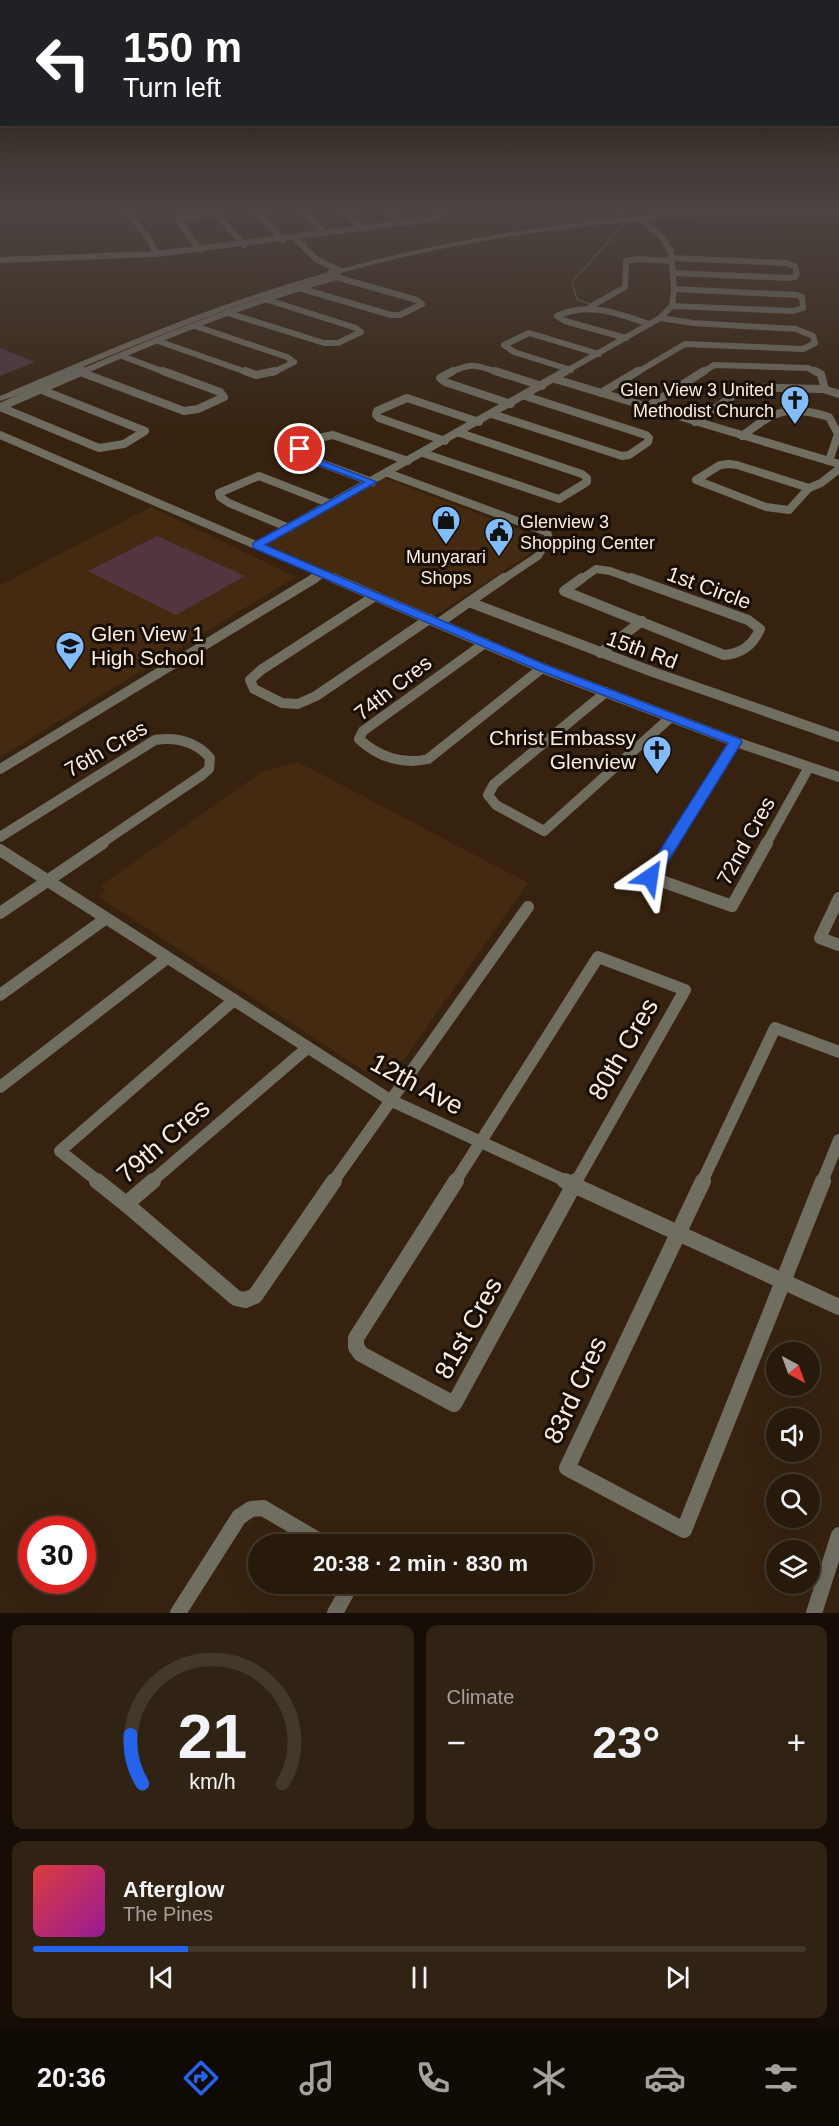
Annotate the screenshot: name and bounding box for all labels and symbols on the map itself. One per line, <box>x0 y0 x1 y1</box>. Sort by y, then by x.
place label: Glen View 3 United Methodist Church <box>620 380 774 421</box>
church icon: Glen View 3 United Methodist Church <box>779 384 811 426</box>
pin <box>274 423 325 474</box>
shop icon: Munyarari Shops <box>430 504 462 546</box>
place label: Glenview 3 Shopping Center <box>520 512 655 553</box>
public building icon: Glenview 3 Shopping Center <box>483 516 515 558</box>
place label: Munyarari Shops <box>406 547 486 588</box>
street label: 1st Circle <box>664 562 754 613</box>
place label: Glen View 1 High School <box>91 622 204 669</box>
street label: 15th Rd <box>604 626 681 673</box>
school or university icon: Glen View 1 High School <box>54 630 86 672</box>
street label: 74th Cres <box>350 651 436 725</box>
street label: 76th Cres <box>61 716 151 781</box>
place label: Christ Embassy Glenview <box>489 726 637 773</box>
church icon: Christ Embassy Glenview <box>641 734 673 776</box>
street label: 72nd Cres <box>712 793 779 889</box>
position arrow <box>618 845 682 909</box>
street label: 80th Cres <box>582 993 664 1105</box>
street label: 12th Ave <box>365 1047 469 1121</box>
street label: 79th Cres <box>111 1093 215 1189</box>
street label: 81st Cres <box>428 1272 508 1384</box>
street label: 83rd Cres <box>537 1332 613 1448</box>
north arrow <box>766 1342 820 1396</box>
speed limit sign: 30 <box>18 1516 96 1594</box>

